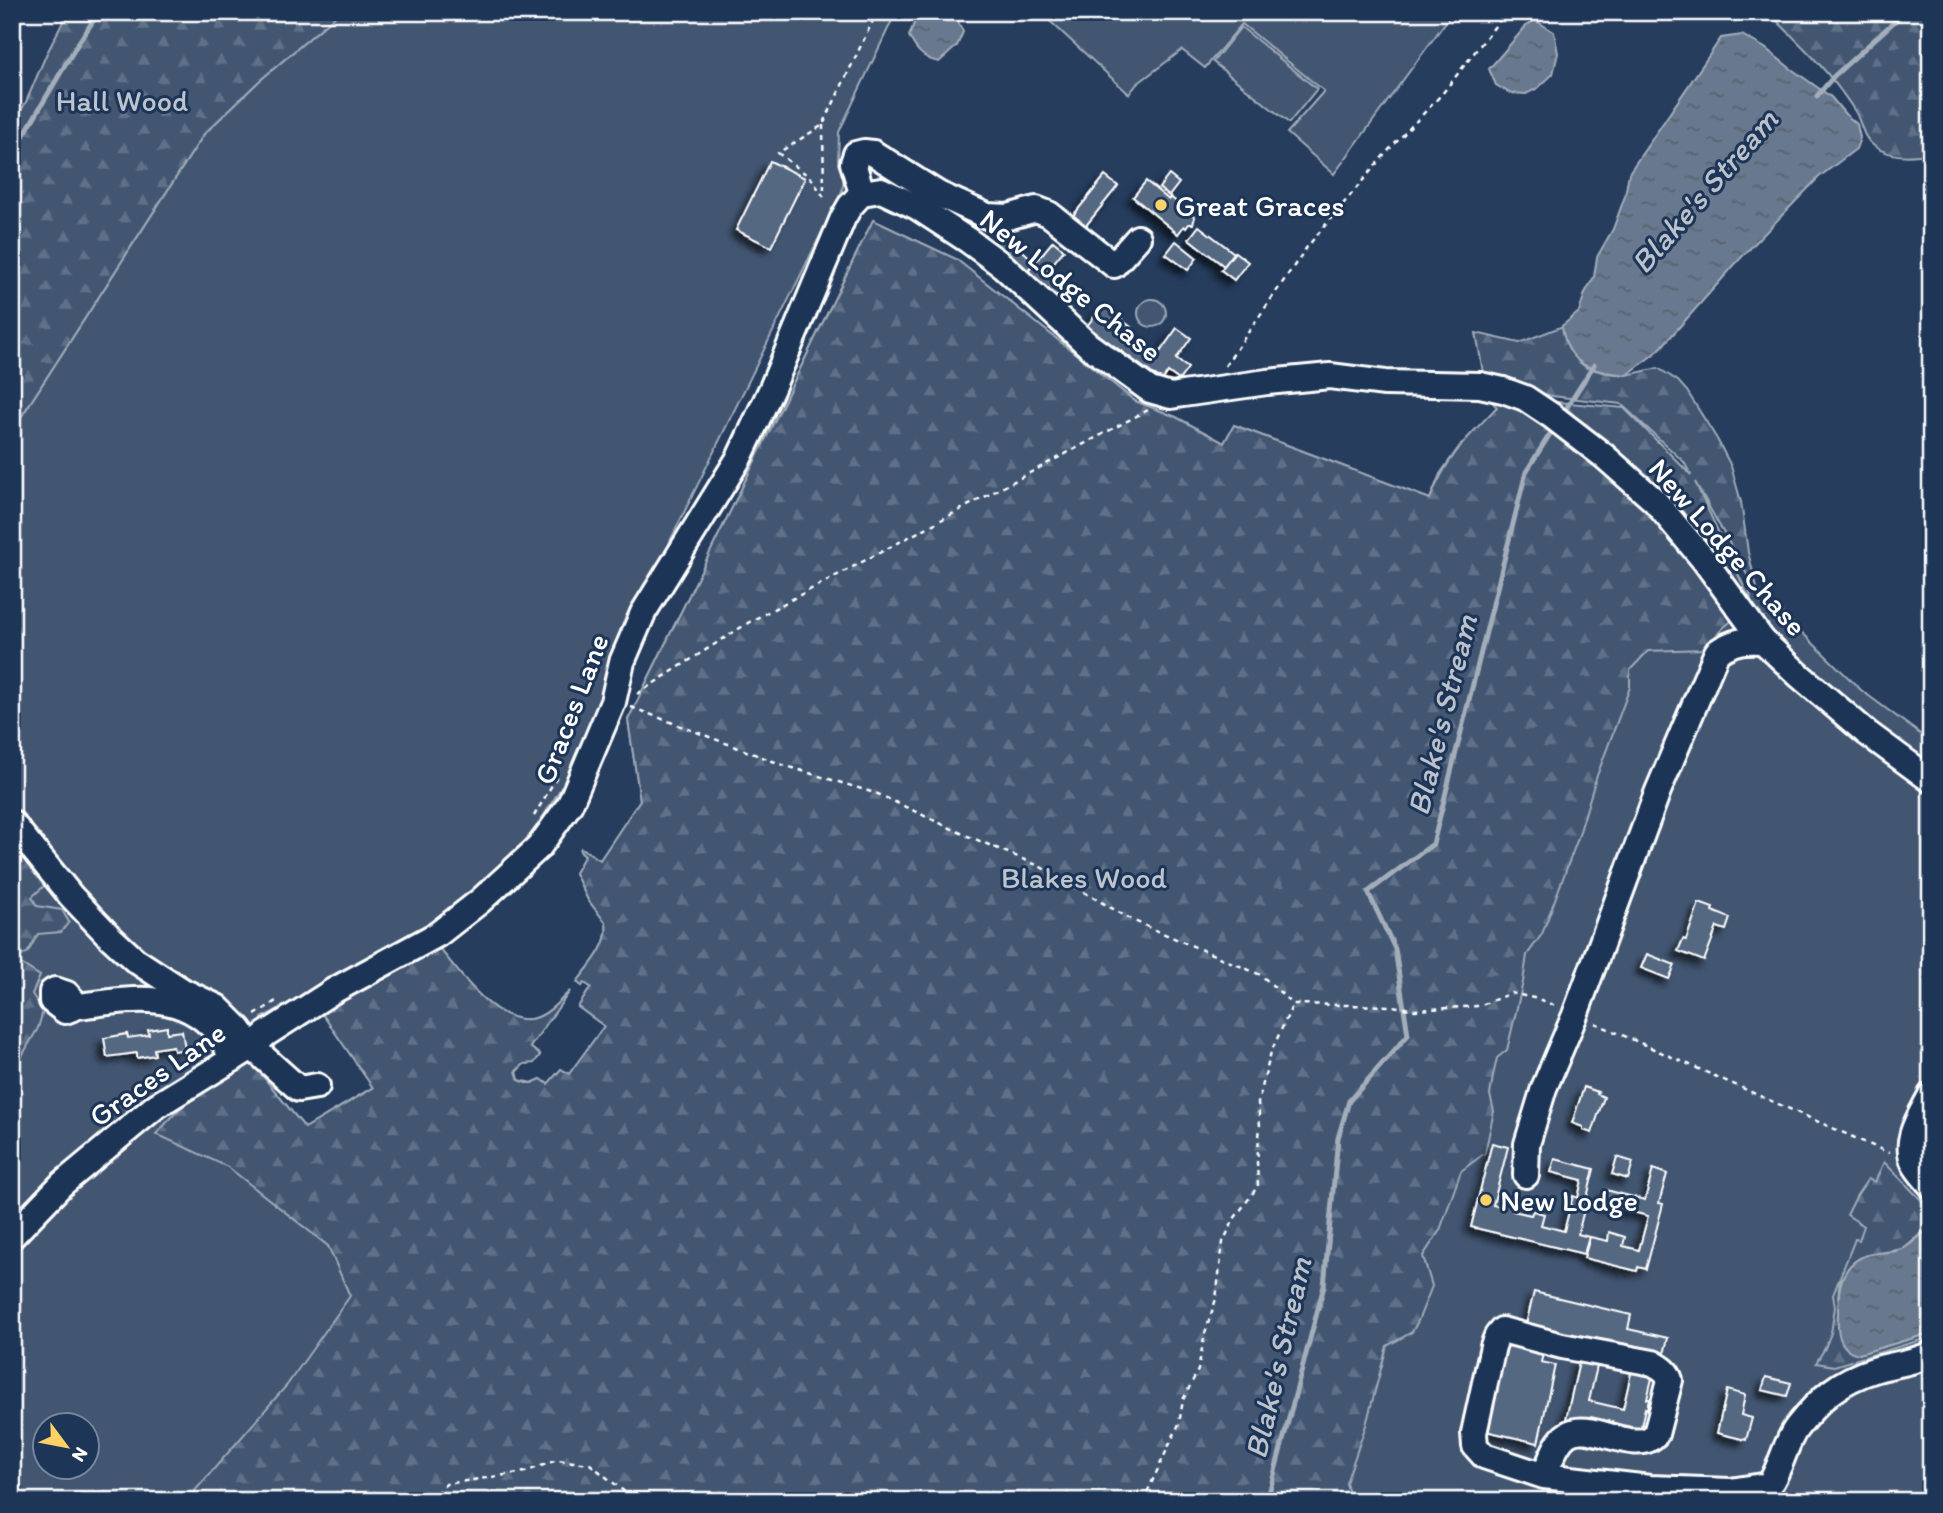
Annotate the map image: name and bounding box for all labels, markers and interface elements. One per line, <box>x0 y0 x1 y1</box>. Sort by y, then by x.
park label: Hall Wood <box>56 82 188 119</box>
water label: Blake's Stream <box>1622 101 1786 281</box>
place label: Great Graces <box>1175 187 1345 224</box>
marker: Great Graces <box>1153 197 1169 213</box>
street label: New Lodge Chase <box>973 200 1169 370</box>
street label: New Lodge Chase <box>1641 451 1815 643</box>
water label: Blake's Stream <box>1399 611 1485 819</box>
street label: Graces Lane <box>525 628 617 790</box>
park label: Blakes Wood <box>1001 859 1167 896</box>
street label: Graces Lane <box>82 1013 232 1135</box>
place label: New Lodge <box>1500 1182 1638 1219</box>
marker: New Lodge <box>1478 1192 1494 1208</box>
water label: Blake's Stream <box>1236 1254 1320 1462</box>
north arrow <box>32 1412 102 1482</box>
text: N <box>67 1443 93 1466</box>

